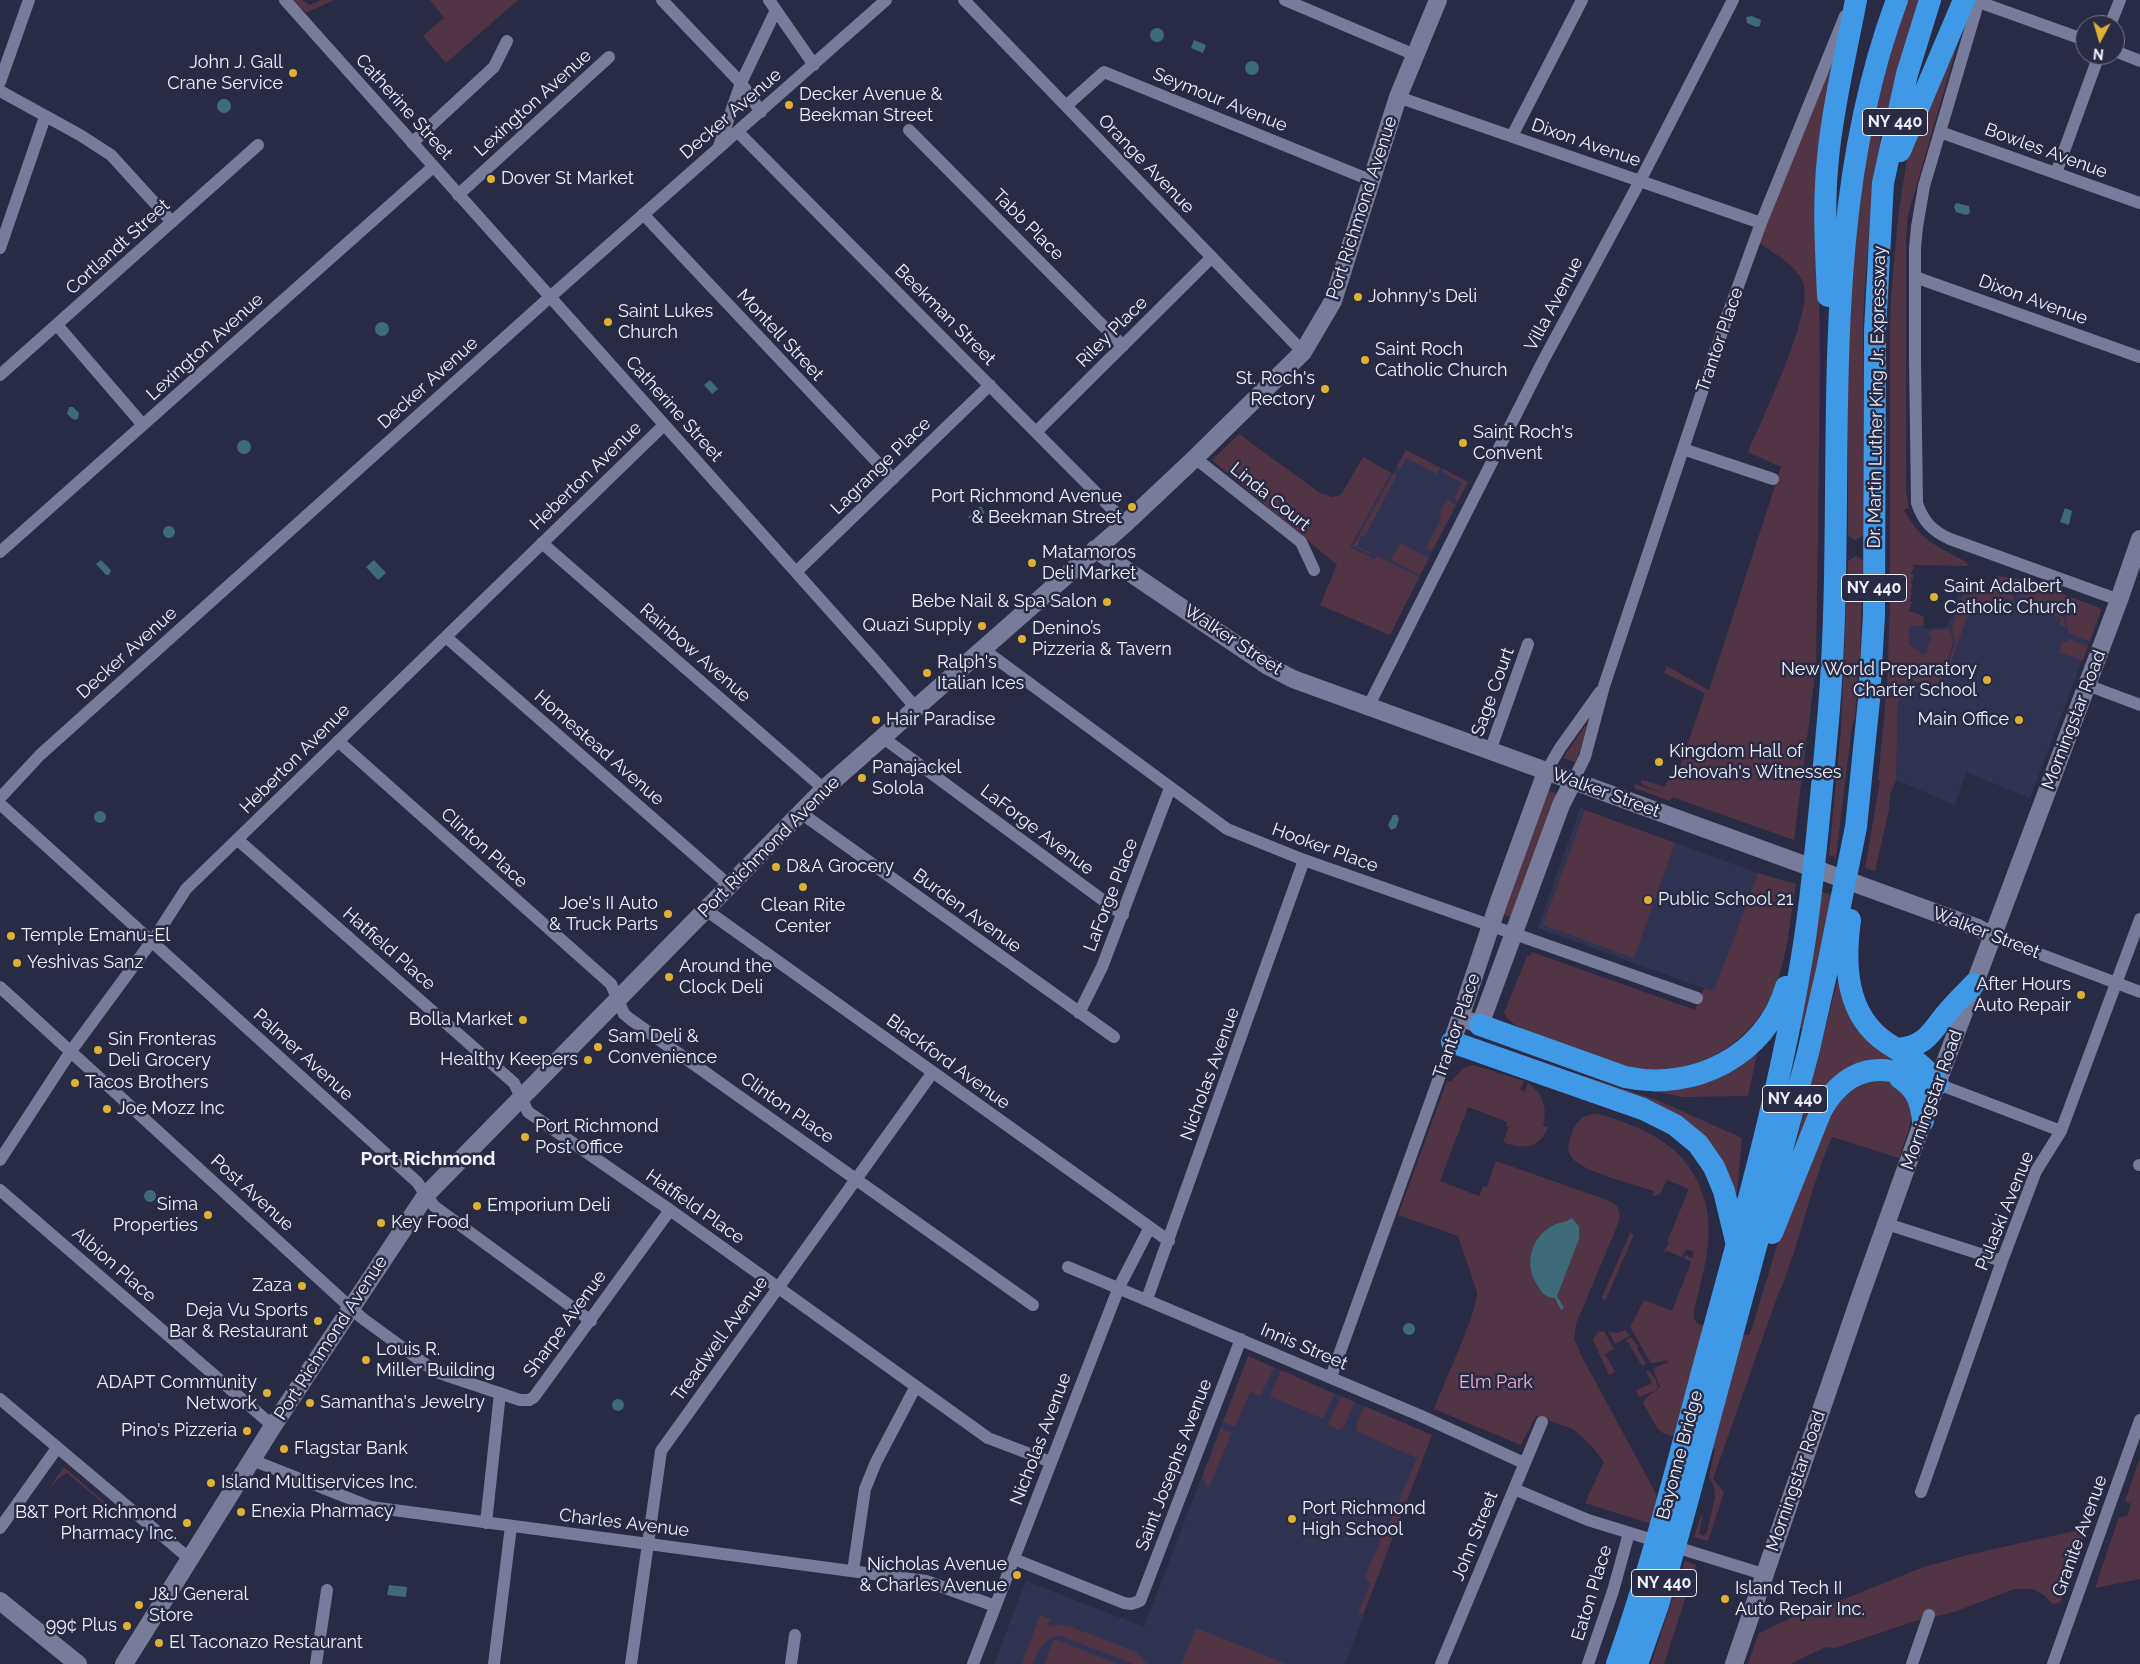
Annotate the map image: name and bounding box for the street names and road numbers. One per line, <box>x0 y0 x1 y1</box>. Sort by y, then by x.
street label: Lexington Avenue <box>470 45 596 161</box>
street label: Catherine Street <box>351 50 457 164</box>
street label: Seymour Avenue <box>1150 63 1290 137</box>
street label: Decker Avenue <box>676 64 786 164</box>
road number: NY 440 <box>1862 108 1928 136</box>
street label: Orange Avenue <box>1093 110 1199 218</box>
street label: Port Richmond Avenue <box>1322 114 1402 302</box>
street label: Dixon Avenue <box>1528 114 1644 172</box>
street label: Bowles Avenue <box>1982 119 2110 183</box>
street label: Tabb Place <box>988 185 1068 265</box>
street label: Cortlandt Street <box>62 195 174 299</box>
street label: Dr. Martin Luther King Jr. Expressway <box>1864 245 1890 549</box>
street label: Villa Avenue <box>1520 253 1588 355</box>
street label: Beekman Street <box>890 260 1000 370</box>
street label: Dixon Avenue <box>1976 270 2090 330</box>
street label: Montell Street <box>732 285 828 385</box>
street label: Trantor Place <box>1692 285 1748 395</box>
street label: Lexington Avenue <box>142 289 268 405</box>
street label: Riley Place <box>1072 292 1152 372</box>
street label: Decker Avenue <box>374 332 482 434</box>
street label: Catherine Street <box>621 352 727 466</box>
street label: Lagrange Place <box>827 413 935 519</box>
street label: Heberton Avenue <box>526 417 646 535</box>
street label: Linda Court <box>1226 458 1314 536</box>
road number: NY 440 <box>1842 574 1906 602</box>
street label: Rainbow Avenue <box>635 599 755 707</box>
street label: Walker Street <box>1180 600 1286 680</box>
street label: Decker Avenue <box>73 602 181 704</box>
street label: Sage Court <box>1467 645 1519 739</box>
street label: Morningstar Road <box>2038 647 2110 793</box>
street label: Homestead Avenue <box>530 686 668 810</box>
street label: Heberton Avenue <box>236 700 354 818</box>
street label: Walker Street <box>1549 764 1663 822</box>
street label: Port Richmond Avenue <box>694 772 844 922</box>
street label: LaForge Avenue <box>976 780 1098 880</box>
street label: Clinton Place <box>436 803 532 893</box>
street label: Hooker Place <box>1269 819 1381 877</box>
street label: LaForge Place <box>1079 835 1143 955</box>
street label: Burden Avenue <box>909 864 1025 958</box>
street label: Hatfield Place <box>338 903 440 995</box>
street label: Walker Street <box>1929 903 2043 963</box>
street label: Trantor Place <box>1429 971 1485 1081</box>
street label: Palmer Avenue <box>249 1004 357 1106</box>
street label: Nicholas Avenue <box>1176 1005 1244 1143</box>
street label: Blackford Avenue <box>882 1010 1014 1114</box>
street label: Morningstar Road <box>1897 1027 1967 1173</box>
street label: Clinton Place <box>736 1068 838 1148</box>
road number: NY 440 <box>1762 1086 1828 1112</box>
street label: Pulaski Avenue <box>1971 1148 2039 1274</box>
street label: Post Avenue <box>206 1150 298 1236</box>
street label: Hatfield Place <box>641 1165 749 1249</box>
street label: Albion Place <box>68 1223 160 1307</box>
street label: Port Richmond Avenue <box>270 1252 392 1424</box>
street label: Sharpe Avenue <box>519 1266 611 1382</box>
street label: Treadwell Avenue <box>667 1272 773 1406</box>
street label: Innis Street <box>1257 1319 1351 1375</box>
street label: Nicholas Avenue <box>1006 1370 1076 1508</box>
street label: Saint Josephs Avenue <box>1131 1376 1217 1554</box>
street label: Bayonne Bridge <box>1652 1388 1708 1522</box>
street label: Morningstar Road <box>1762 1408 1830 1554</box>
street label: Granite Avenue <box>2048 1472 2112 1600</box>
street label: John Street <box>1447 1488 1503 1584</box>
street label: Charles Avenue <box>558 1504 690 1542</box>
street label: Eaton Place <box>1567 1543 1617 1643</box>
road number: NY 440 <box>1632 1570 1696 1596</box>

